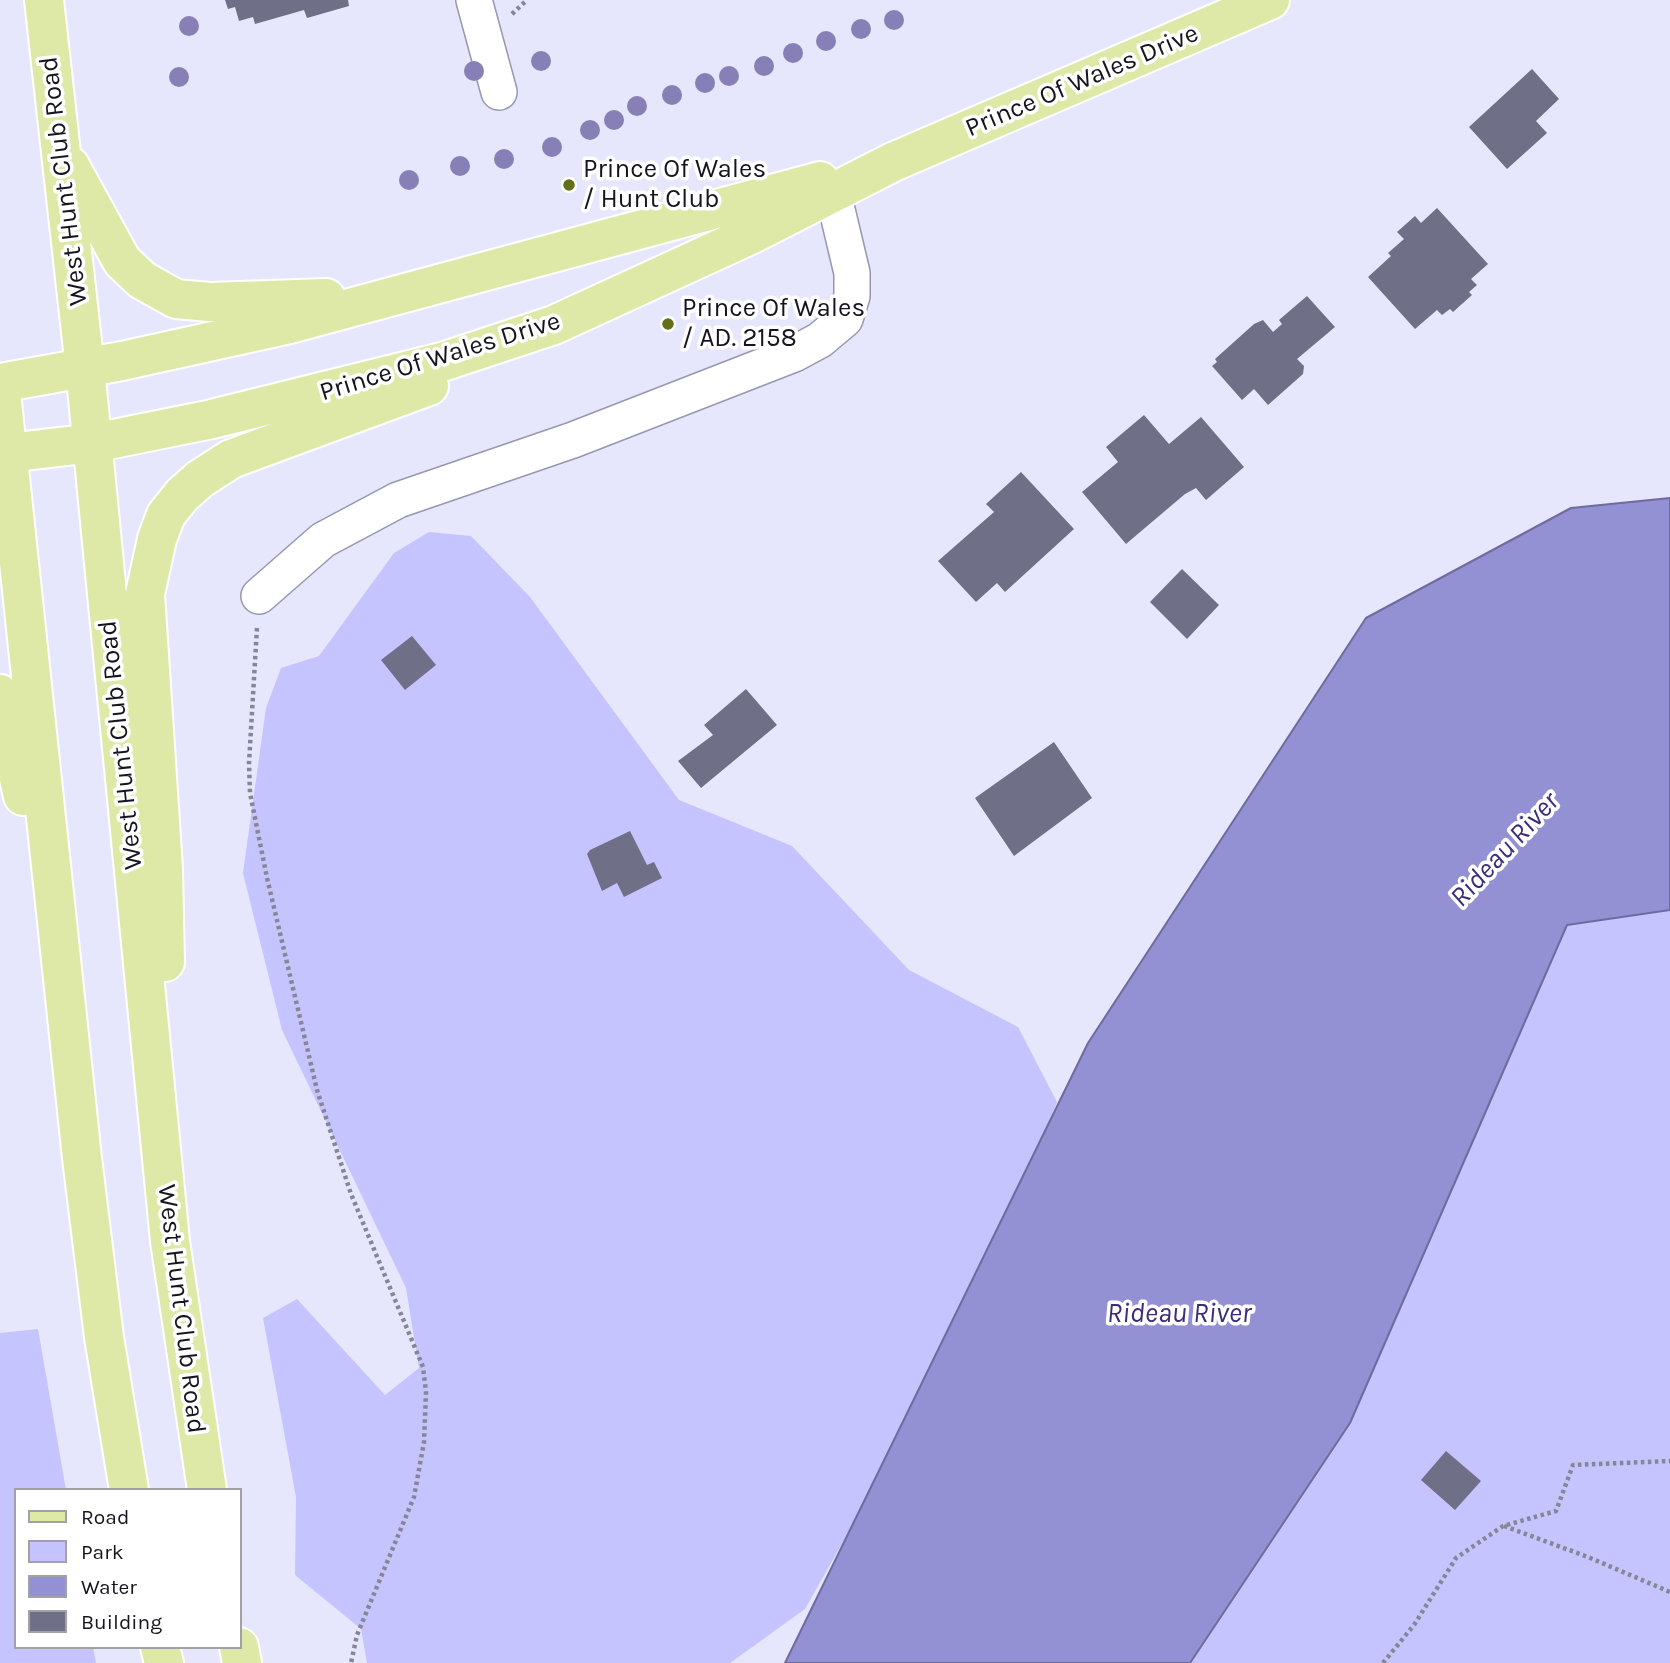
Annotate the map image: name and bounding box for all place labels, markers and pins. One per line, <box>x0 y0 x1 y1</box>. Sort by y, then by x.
place label: Prince Of Wales / Hunt Club <box>583 154 766 216</box>
marker: Prince Of Wales / Hunt Club <box>561 177 577 193</box>
place label: Prince Of Wales / AD. 2158 <box>682 293 865 354</box>
marker: Prince Of Wales / AD. 2158 <box>660 316 676 332</box>

